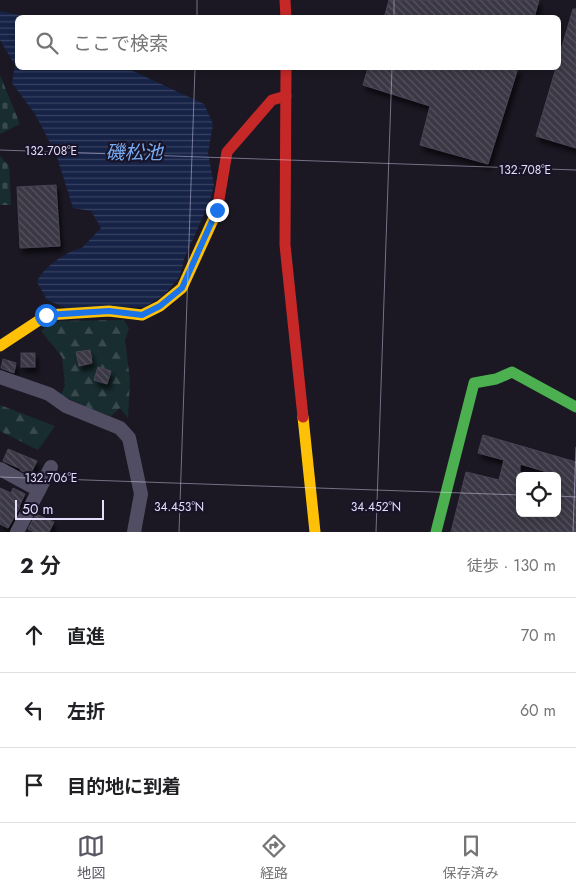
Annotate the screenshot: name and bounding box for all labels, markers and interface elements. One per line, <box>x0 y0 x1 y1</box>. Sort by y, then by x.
search box <box>15 15 561 70</box>
icon: search <box>33 29 61 57</box>
text: ここで検索 <box>73 30 168 57</box>
water label: 磯松池 <box>105 139 164 166</box>
text: 132.708°E <box>25 142 77 160</box>
text: 132.708°E <box>499 161 551 179</box>
route end <box>206 199 229 222</box>
route start <box>35 304 58 327</box>
text: 132.706°E <box>25 469 77 487</box>
map controls <box>516 472 561 517</box>
button: locate <box>516 472 561 517</box>
scale bar <box>15 497 104 520</box>
text: 34.453°N <box>154 498 204 516</box>
text: 34.452°N <box>351 498 401 516</box>
text: 50 m <box>22 499 53 519</box>
text: 2 分 <box>20 551 61 581</box>
text: 徒歩 · 130 m <box>467 554 556 577</box>
icon: ahead <box>20 621 48 649</box>
text: 直進 <box>67 623 105 650</box>
text: 70 m <box>521 624 556 647</box>
icon: left <box>20 696 48 724</box>
text: 左折 <box>67 698 105 725</box>
text: 60 m <box>520 699 556 722</box>
icon: arrive <box>20 771 48 799</box>
text: 目的地に到着 <box>67 773 181 800</box>
tab: 地図 <box>77 832 105 883</box>
tab: 経路 <box>260 832 288 883</box>
tab: 保存済み <box>443 832 499 883</box>

